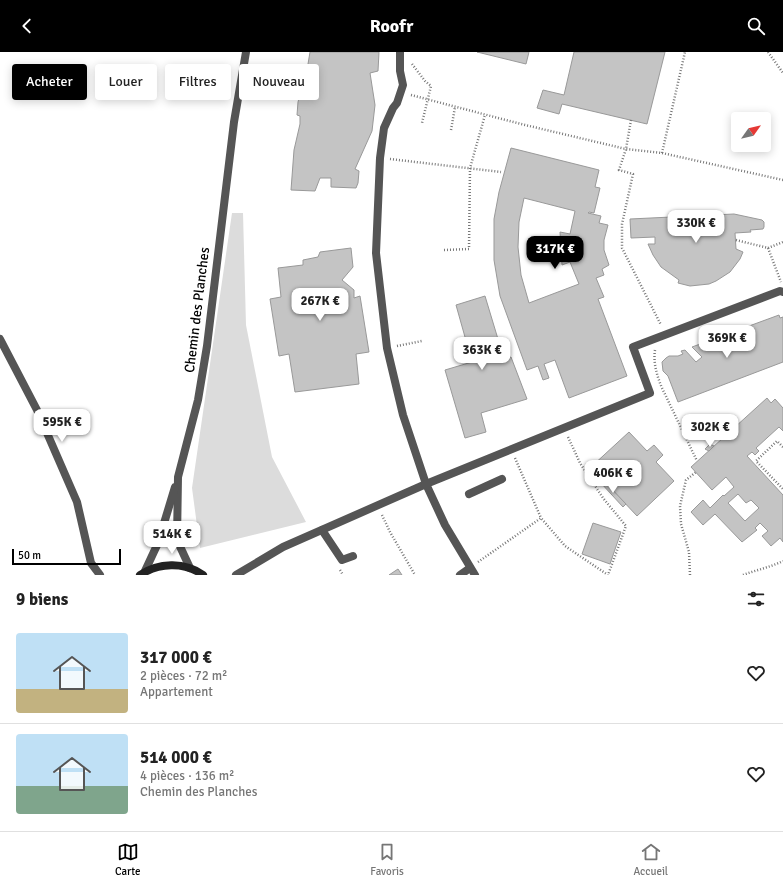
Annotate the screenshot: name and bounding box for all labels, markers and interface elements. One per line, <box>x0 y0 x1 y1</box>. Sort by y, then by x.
icon: back <box>16 15 38 37</box>
text: Roofr <box>370 15 413 37</box>
icon: search <box>745 15 767 37</box>
chip: Acheter <box>12 64 87 100</box>
chip: Louer <box>95 64 157 100</box>
chip: Filtres <box>165 64 231 100</box>
chip: Nouveau <box>239 64 319 100</box>
north arrow <box>731 112 771 152</box>
map controls <box>731 112 771 152</box>
pin: 330K € <box>663 210 729 244</box>
text: 330K € <box>676 215 716 231</box>
pin: 317K € <box>522 236 588 270</box>
text: 317K € <box>535 241 575 257</box>
street label: Chemin des Planches <box>181 246 213 374</box>
pin: 267K € <box>287 288 353 322</box>
text: 267K € <box>300 293 340 309</box>
pin: 369K € <box>694 325 760 359</box>
text: 369K € <box>707 330 747 346</box>
pin: 363K € <box>449 337 515 371</box>
text: 363K € <box>462 342 502 358</box>
pin: 595K € <box>29 409 95 443</box>
text: 595K € <box>42 414 82 430</box>
pin: 302K € <box>677 414 743 448</box>
text: 302K € <box>690 419 730 435</box>
pin: 406K € <box>580 460 646 494</box>
text: 406K € <box>593 465 633 481</box>
pin: 514K € <box>139 521 205 555</box>
text: 514K € <box>152 526 192 542</box>
scale bar <box>12 547 121 566</box>
text: 50 m <box>18 549 41 562</box>
icon: filters <box>745 588 767 610</box>
text: 9 biens <box>16 589 68 610</box>
text: 317 000 € <box>140 647 212 668</box>
icon: home <box>48 649 96 697</box>
icon: heart <box>745 662 767 684</box>
text: 2 pièces · 72 m² <box>140 668 227 684</box>
text: Appartement <box>140 684 213 700</box>
text: 514 000 € <box>140 747 212 768</box>
icon: home <box>48 750 96 798</box>
icon: heart <box>745 763 767 785</box>
text: 4 pièces · 136 m² <box>140 768 234 784</box>
text: Chemin des Planches <box>140 784 258 800</box>
tab: Carte <box>115 841 141 878</box>
tab: Favoris <box>370 841 404 878</box>
tab: Accueil <box>633 841 668 878</box>

